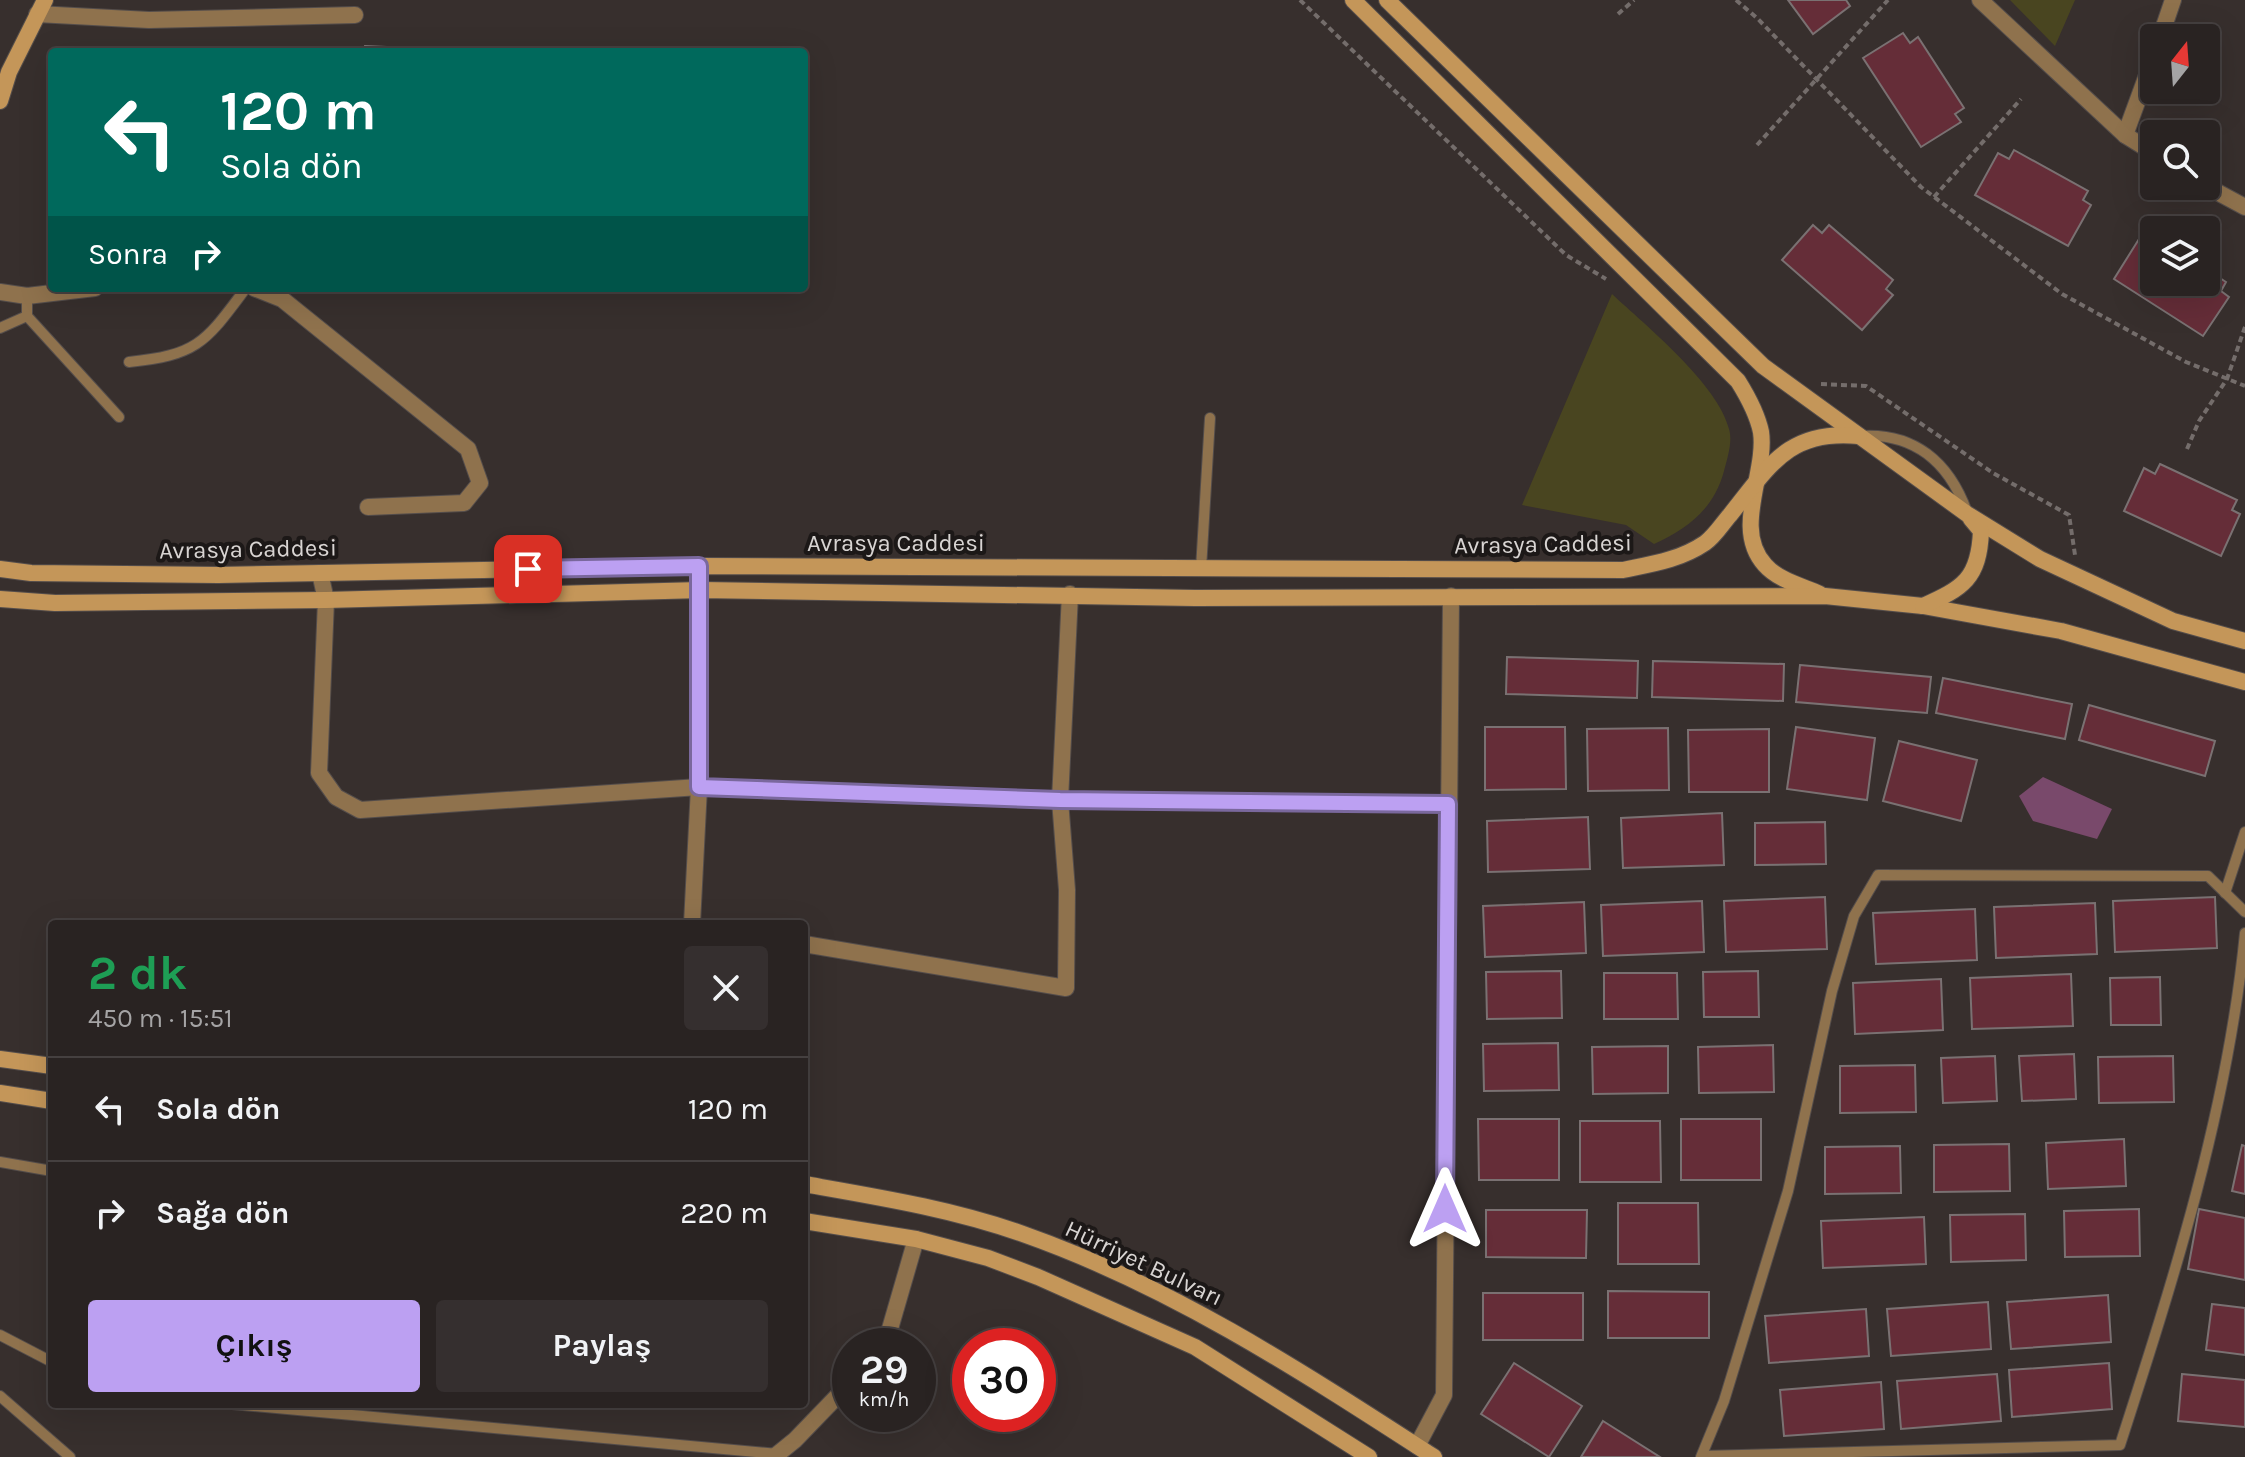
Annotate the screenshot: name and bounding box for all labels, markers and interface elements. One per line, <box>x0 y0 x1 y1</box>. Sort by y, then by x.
north arrow <box>2140 24 2220 104</box>
map controls <box>2140 24 2220 296</box>
text: 120 m <box>220 78 377 143</box>
icon: left <box>88 80 192 184</box>
button: search <box>2140 120 2220 200</box>
text: Sola dön <box>220 145 363 187</box>
button: layers <box>2140 216 2220 296</box>
icon: right <box>184 232 228 276</box>
text: Sonra <box>88 236 168 272</box>
street label: Avrasya Caddesi <box>1454 528 1632 560</box>
street label: Avrasya Caddesi <box>807 529 985 557</box>
street label: Avrasya Caddesi <box>159 533 337 565</box>
pin <box>494 535 562 603</box>
icon: arrive <box>506 547 550 591</box>
text: 2 dk <box>88 945 187 1001</box>
button: close <box>684 946 768 1030</box>
text: 450 m · 15:51 <box>88 1003 233 1034</box>
icon: left <box>88 1087 132 1131</box>
text: Sola dön <box>156 1091 280 1127</box>
text: 120 m <box>688 1091 768 1127</box>
position arrow <box>1403 1167 1487 1251</box>
icon: right <box>88 1191 132 1235</box>
text: Sağa dön <box>156 1195 289 1231</box>
text: 220 m <box>680 1195 768 1231</box>
street label: Hürriyet Bulvarı <box>1061 1214 1227 1312</box>
button: Çıkış <box>88 1300 420 1392</box>
button: Paylaş <box>436 1300 768 1392</box>
speed limit sign: 30 <box>952 1328 1056 1432</box>
text: 29 <box>860 1346 908 1393</box>
text: km/h <box>859 1388 909 1411</box>

